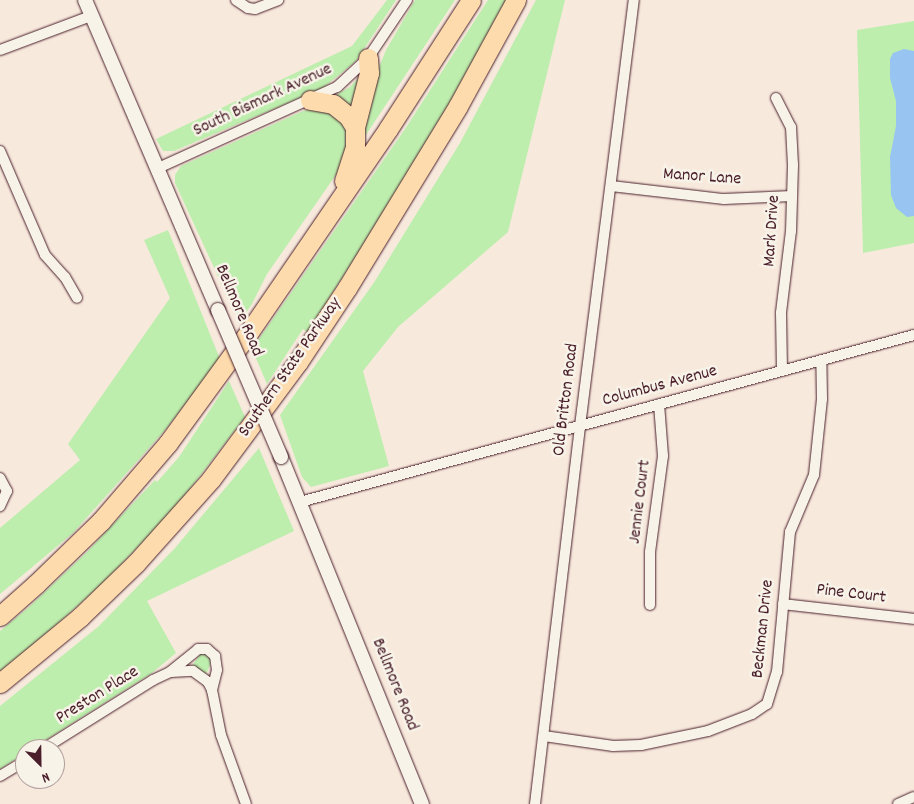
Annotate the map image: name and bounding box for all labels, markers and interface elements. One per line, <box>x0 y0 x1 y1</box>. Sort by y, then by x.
street label: South Bismark Avenue <box>190 59 336 143</box>
street label: Manor Lane <box>662 165 742 191</box>
street label: Mark Drive <box>760 194 786 268</box>
street label: Bellmore Road <box>209 262 267 360</box>
street label: Southern State Parkway <box>235 294 347 442</box>
street label: Old Britton Road <box>549 343 585 457</box>
street label: Columbus Avenue <box>600 361 720 413</box>
street label: Jennie Court <box>625 459 657 545</box>
street label: Beckman Drive <box>748 579 780 679</box>
street label: Pine Court <box>815 580 887 610</box>
street label: Bellmore Road <box>366 636 422 734</box>
street label: Preston Place <box>53 662 143 730</box>
north arrow <box>15 739 65 789</box>
text: N <box>38 766 53 787</box>

